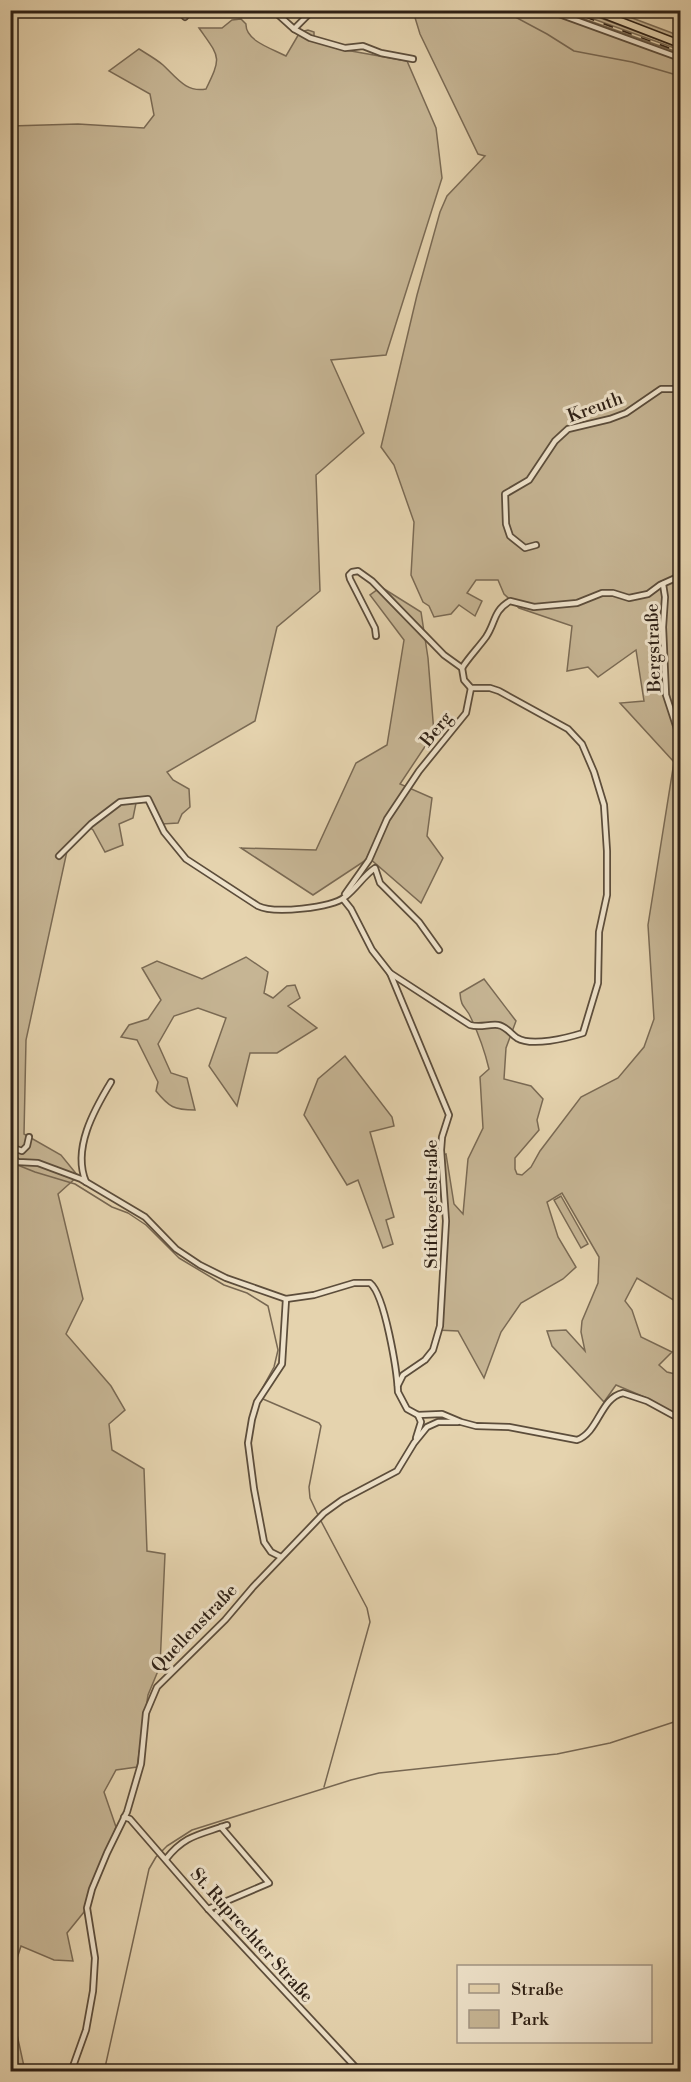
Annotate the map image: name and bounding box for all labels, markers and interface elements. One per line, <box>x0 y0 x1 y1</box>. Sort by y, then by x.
street label: Kreuth <box>564 387 626 428</box>
street label: Bergstraße <box>640 603 667 694</box>
street label: Berg <box>415 707 458 752</box>
street label: Stiftkogelstraße <box>420 1139 443 1269</box>
street label: Quellenstraße <box>146 1579 242 1677</box>
street label: St. Ruprechter Straße <box>185 1863 318 2007</box>
legend <box>457 1965 652 2043</box>
text: Straße <box>511 1978 564 2001</box>
text: Park <box>511 2008 550 2031</box>

